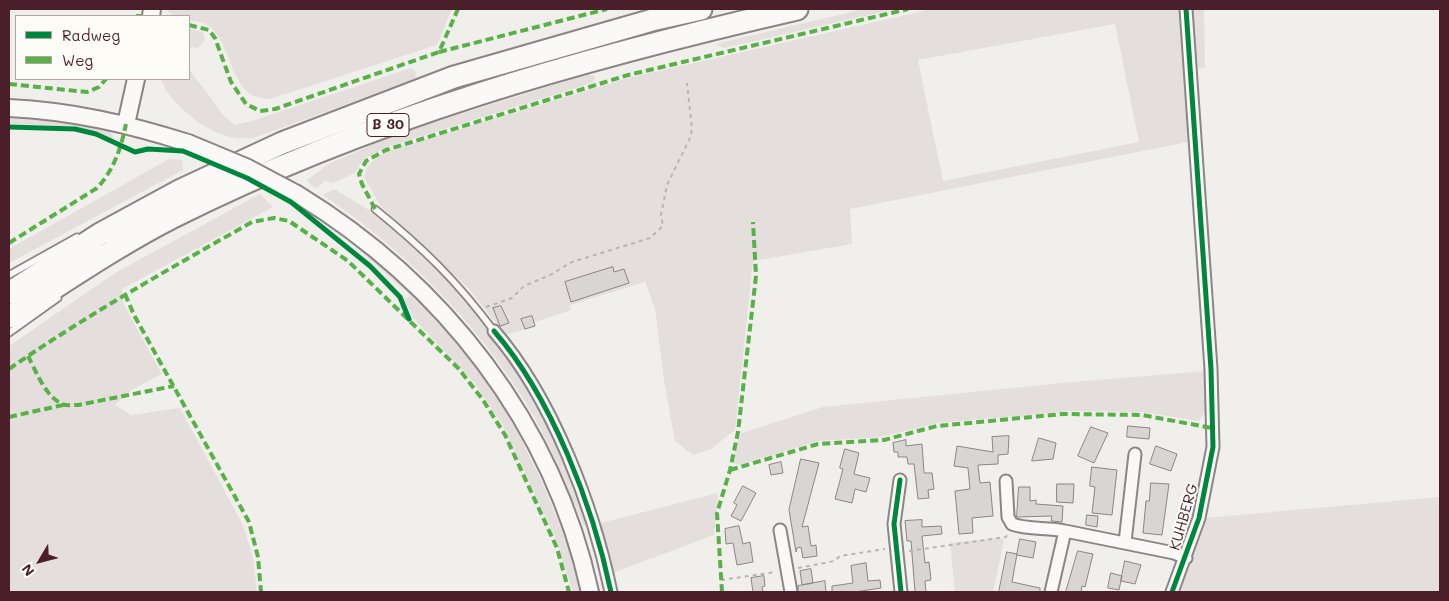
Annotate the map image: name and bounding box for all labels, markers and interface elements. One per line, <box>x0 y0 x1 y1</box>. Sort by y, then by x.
legend <box>15 15 190 80</box>
text: Radweg <box>62 25 120 45</box>
text: Weg <box>62 50 93 70</box>
road number: B 30 <box>367 114 409 136</box>
street label: KUHBERG <box>1166 482 1202 552</box>
north arrow <box>15 536 65 586</box>
text: N <box>17 560 38 580</box>

